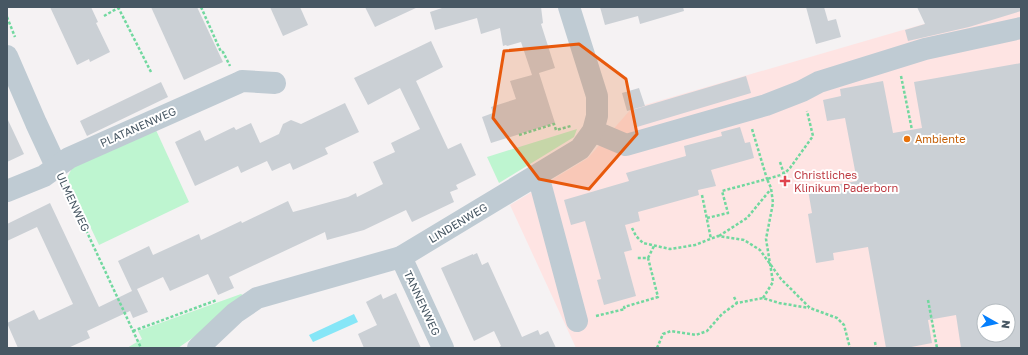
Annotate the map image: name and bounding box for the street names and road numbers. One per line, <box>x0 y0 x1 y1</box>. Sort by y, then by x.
street label: PLATANENWEG <box>98 104 178 149</box>
street label: ULMENWEG <box>54 170 93 234</box>
street label: LINDENWEG <box>426 200 490 245</box>
street label: TANNENWEG <box>402 268 443 338</box>

